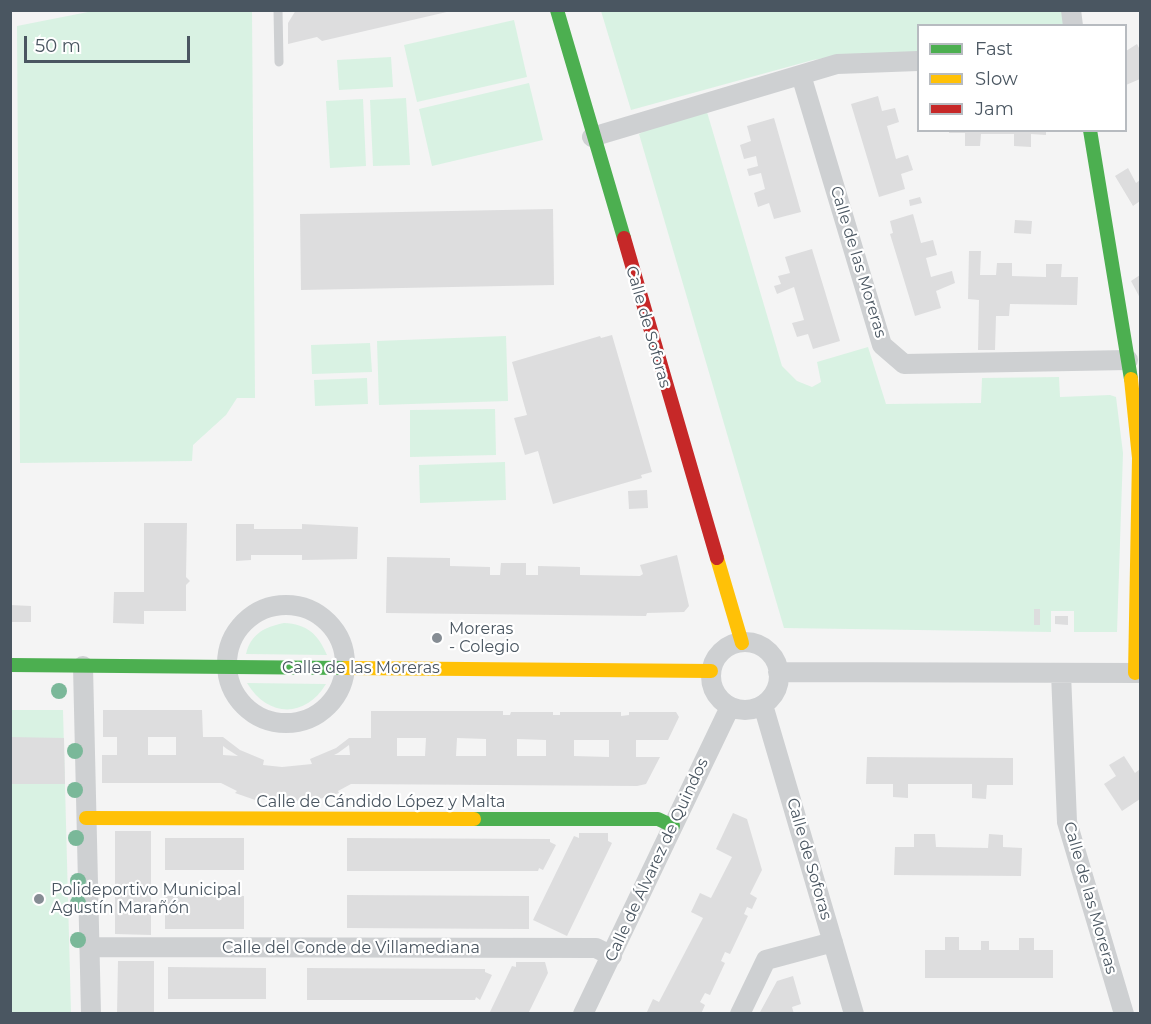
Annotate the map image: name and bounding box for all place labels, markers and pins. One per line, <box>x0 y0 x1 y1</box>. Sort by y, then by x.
place label: Moreras - Colegio <box>449 619 520 657</box>
marker: Moreras - Colegio <box>430 631 444 645</box>
place label: Polideportivo Municipal Agustín Marañón <box>51 880 241 918</box>
marker: Polideportivo Municipal Agustín Marañón <box>32 892 46 906</box>

